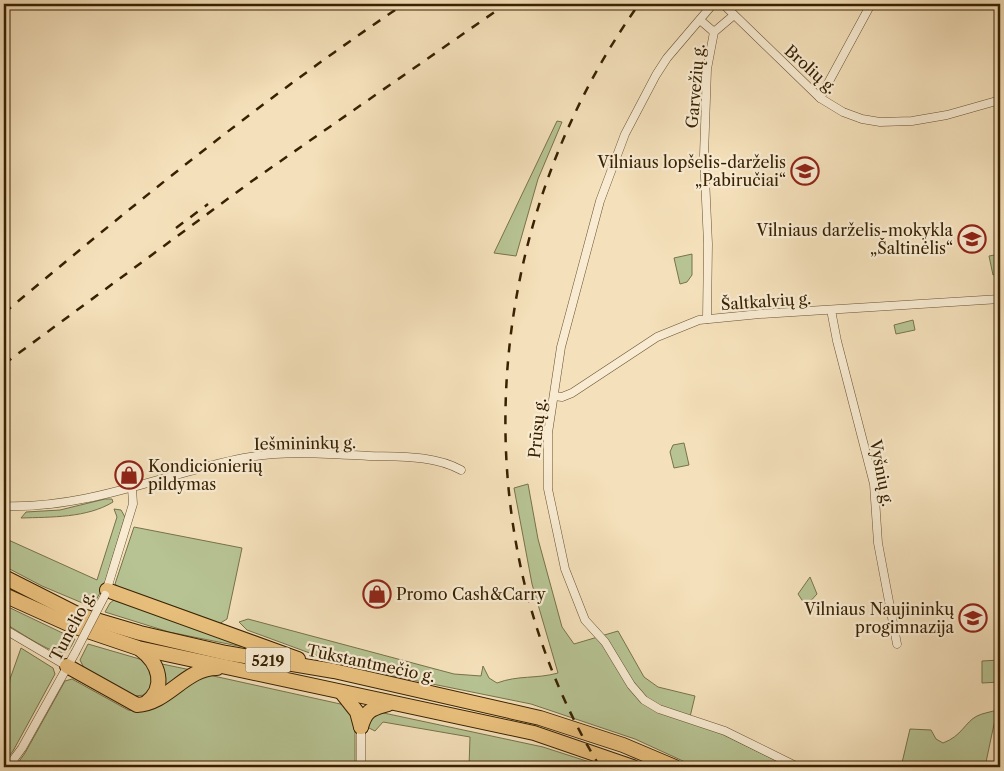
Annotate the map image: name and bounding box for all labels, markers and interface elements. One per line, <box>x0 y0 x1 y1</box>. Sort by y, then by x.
street label: Brolių g. <box>781 40 841 98</box>
street label: Garvežių g. <box>681 43 709 129</box>
place label: Vilniaus lopšelis-darželis „Pabiručiai“ <box>596 152 786 190</box>
school or university icon: Vilniaus lopšelis-darželis „Pabiručiai“ <box>790 156 820 186</box>
place label: Vilniaus darželis-mokykla „Šaltinėlis“ <box>755 220 954 258</box>
school or university icon: Vilniaus darželis-mokykla „Šaltinėlis“ <box>957 224 987 254</box>
street label: Šaltkalvių g. <box>720 287 812 314</box>
street label: Prūsų g. <box>524 397 550 459</box>
street label: Iešmininkų g. <box>254 432 356 454</box>
street label: Vyšnių g. <box>866 437 898 508</box>
place label: Kondicionierių pildymas <box>148 456 263 494</box>
shop icon: Kondicionierių pildymas <box>114 460 144 490</box>
shop icon: Promo Cash&Carry <box>362 579 392 609</box>
place label: Promo Cash&Carry <box>396 584 547 604</box>
street label: Tunelio g. <box>45 587 99 665</box>
place label: Vilniaus Naujininkų progimnazija <box>803 599 955 637</box>
school or university icon: Vilniaus Naujininkų progimnazija <box>958 603 988 633</box>
street label: Tūkstantmečio g. <box>305 640 437 686</box>
road number: 5219 <box>246 648 290 672</box>

